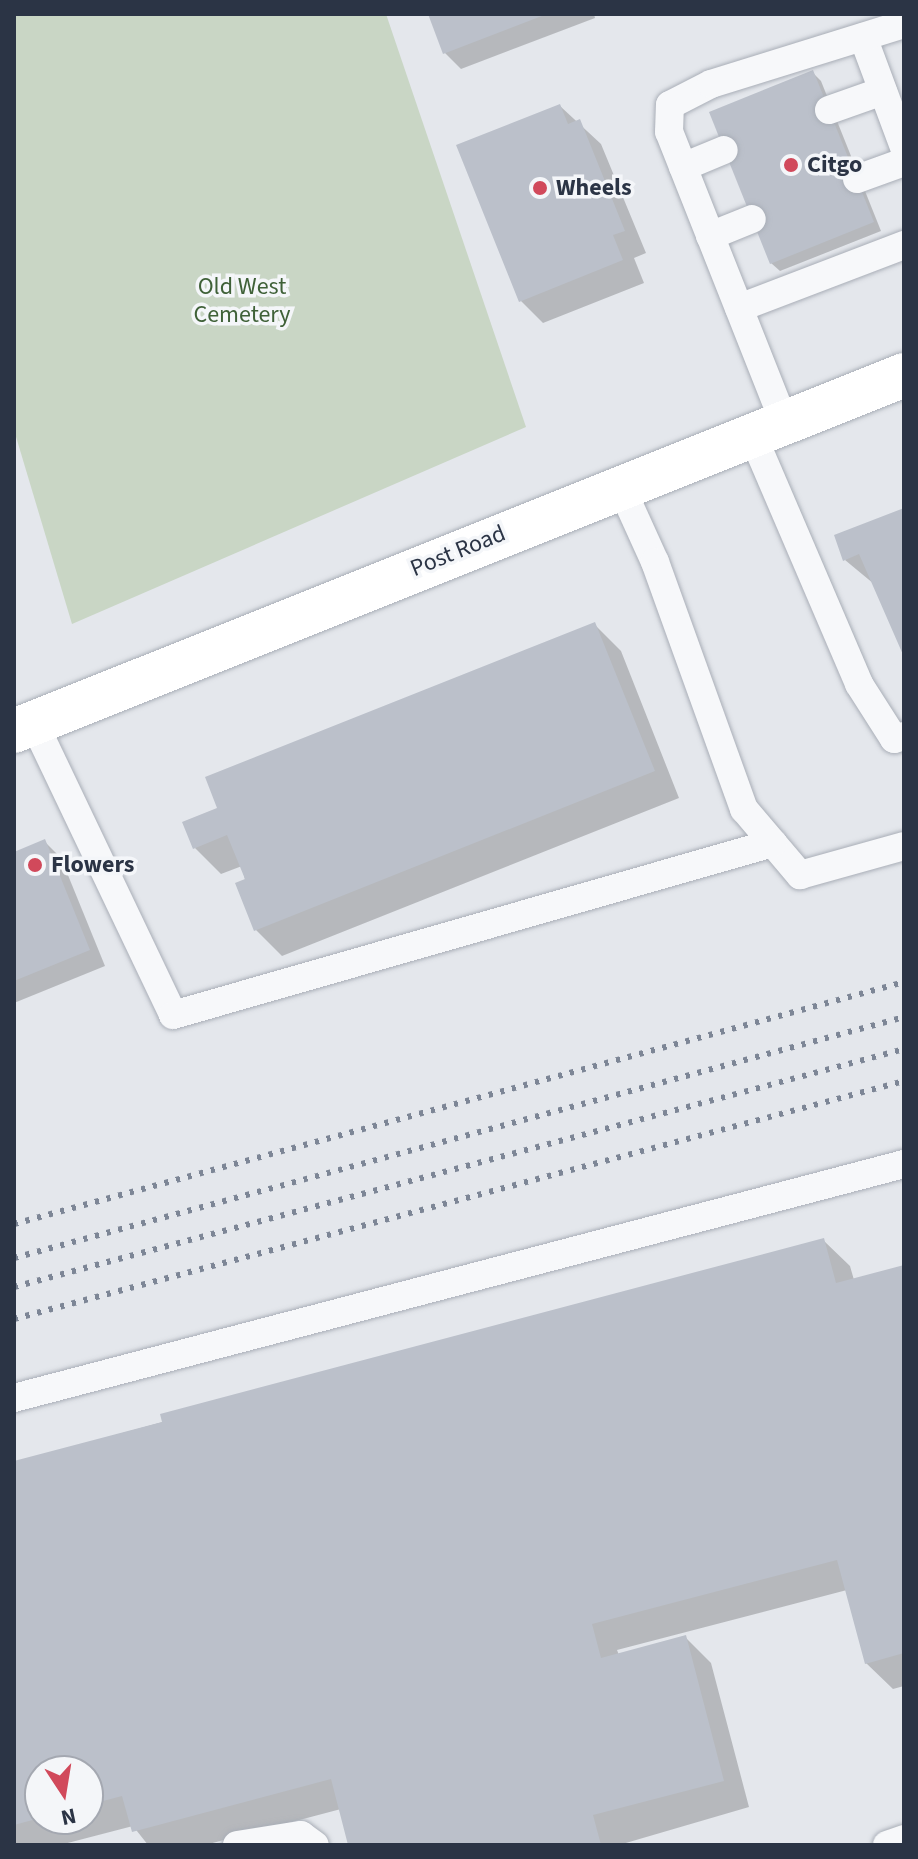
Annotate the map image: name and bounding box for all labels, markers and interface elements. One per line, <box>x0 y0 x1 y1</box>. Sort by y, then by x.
place label: Citgo <box>807 151 862 179</box>
marker: Citgo <box>782 156 800 174</box>
place label: Wheels <box>556 174 632 202</box>
marker: Wheels <box>531 179 549 197</box>
park label: Old West Cemetery <box>194 273 290 329</box>
street label: Post Road <box>406 519 510 583</box>
place label: Flowers <box>51 851 134 879</box>
marker: Flowers <box>26 856 44 874</box>
north arrow <box>24 1755 104 1835</box>
text: N <box>58 1799 79 1834</box>

